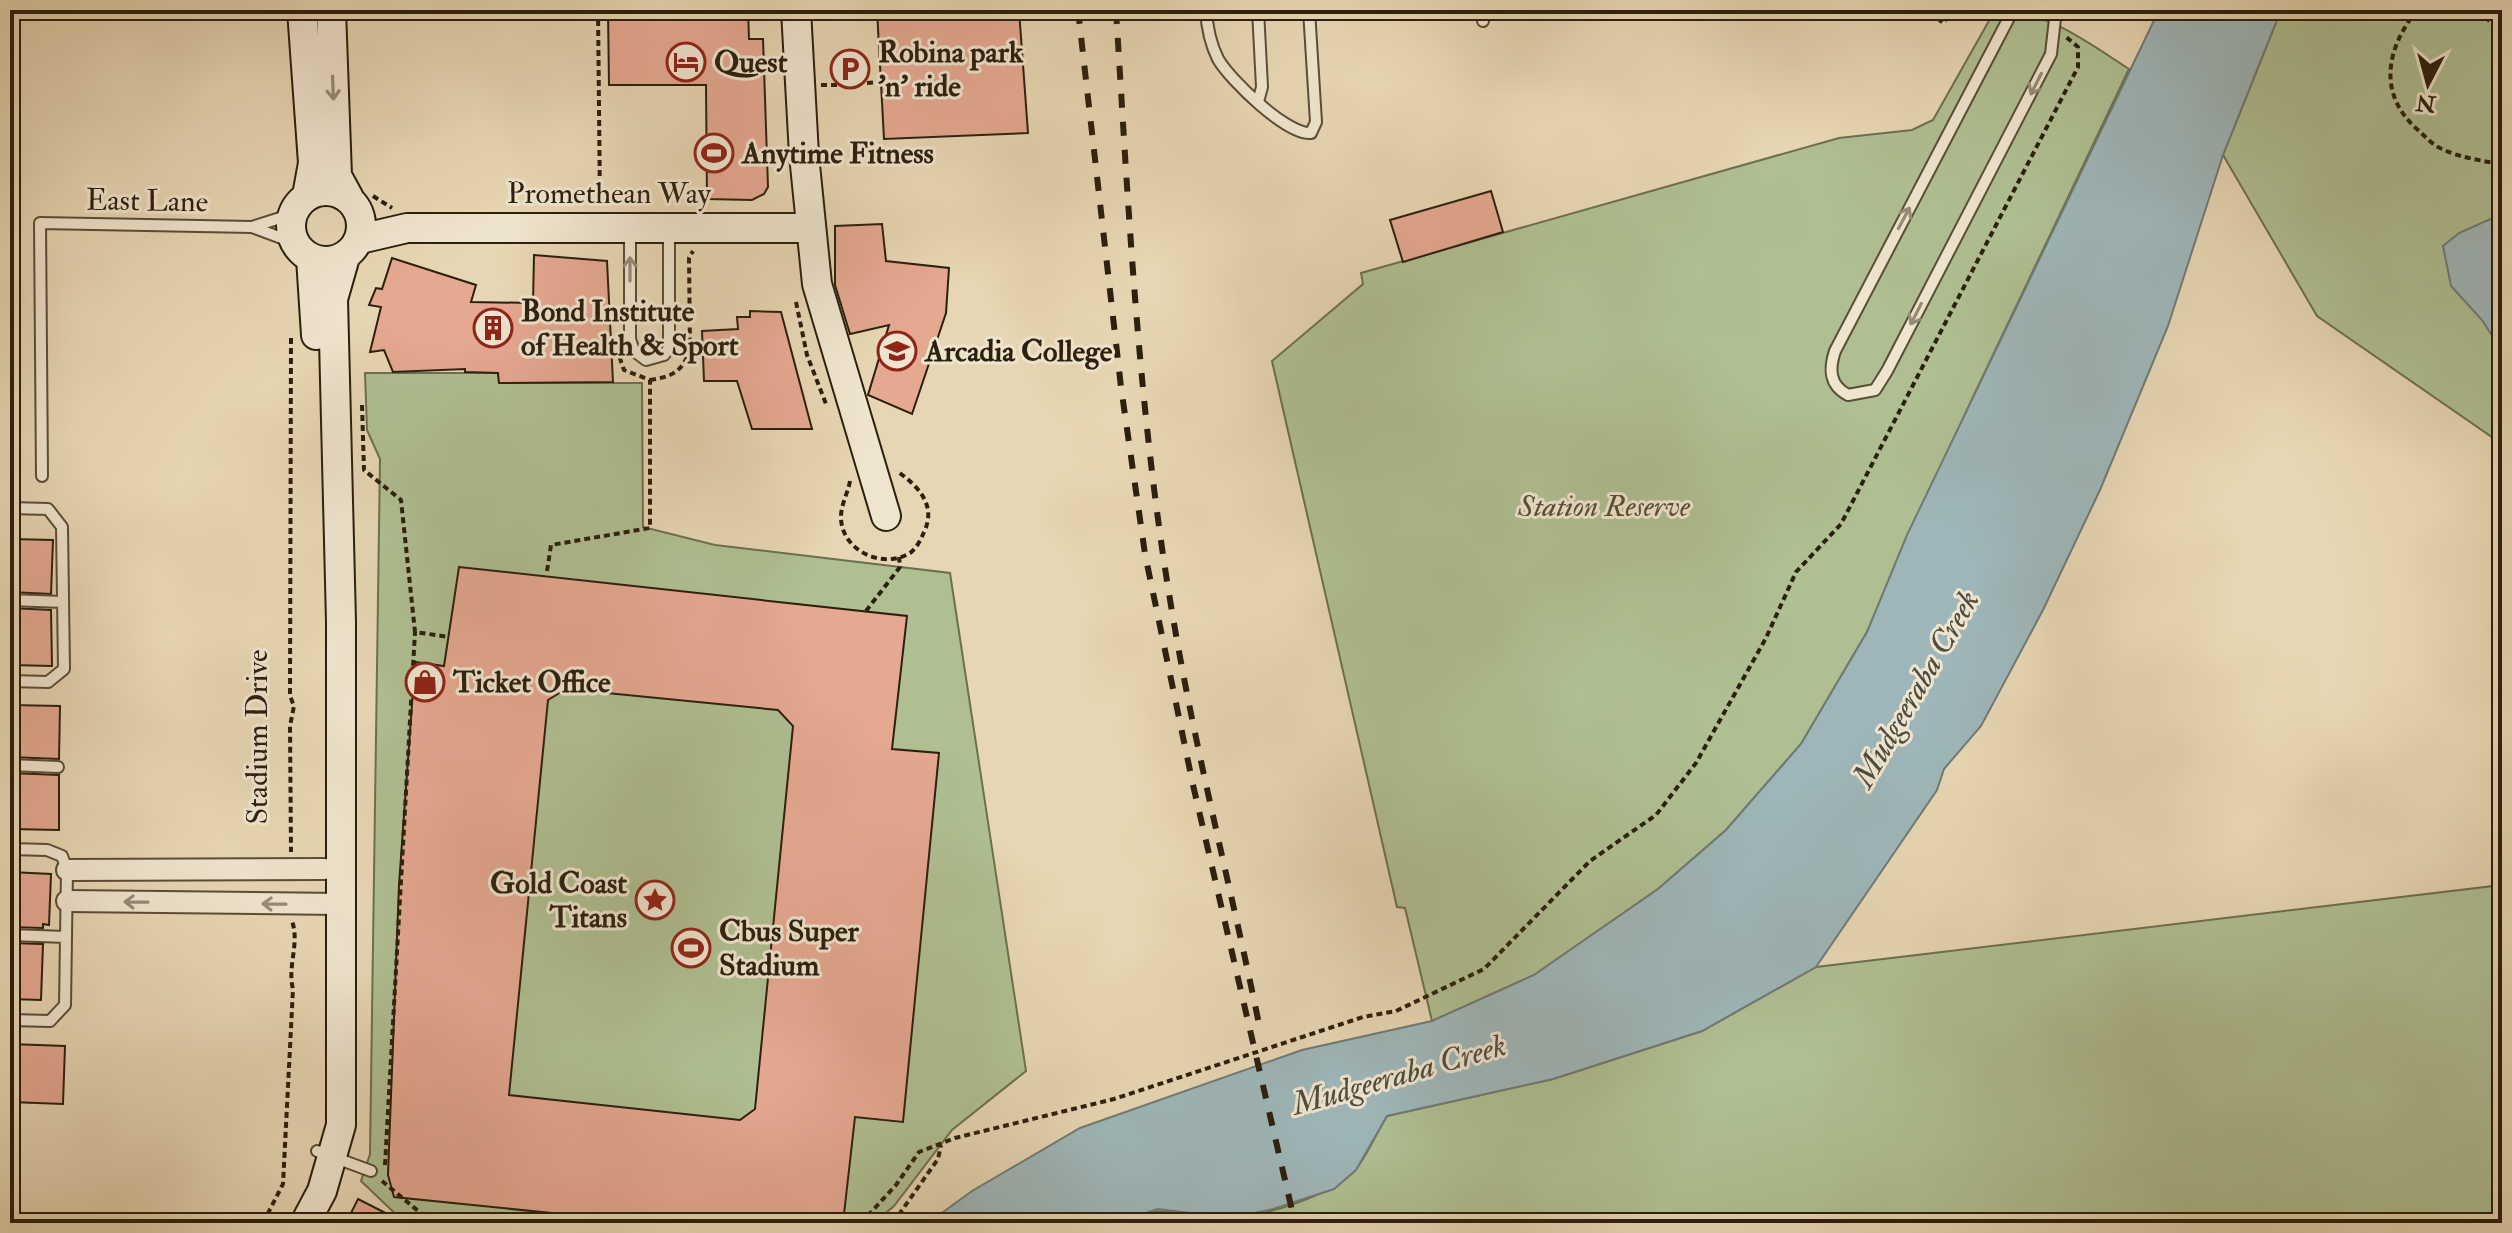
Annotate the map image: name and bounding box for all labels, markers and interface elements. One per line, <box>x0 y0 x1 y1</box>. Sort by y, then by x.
place label: Robina park 'n' ride <box>878 34 1024 105</box>
hotel icon: Quest <box>665 41 707 83</box>
place label: Quest <box>714 44 788 81</box>
north arrow <box>2388 44 2468 124</box>
parking icon: Robina park 'n' ride <box>829 48 871 90</box>
one-way arrow <box>2027 71 2043 95</box>
one-way arrow <box>326 74 341 101</box>
text: N <box>2414 88 2438 118</box>
sports icon: Anytime Fitness <box>693 132 735 174</box>
place label: Anytime Fitness <box>740 135 934 172</box>
street label: Promethean Way <box>507 175 712 212</box>
street label: East Lane <box>86 181 208 221</box>
one-way arrow <box>1897 207 1913 231</box>
one-way arrow <box>622 256 638 283</box>
place label: Bond Institute of Health & Sport <box>521 293 739 364</box>
one-way arrow <box>1908 302 1924 326</box>
building icon: Bond Institute of Health & Sport <box>472 307 514 349</box>
school or university icon: Arcadia College <box>876 330 918 372</box>
place label: Arcadia College <box>923 333 1113 370</box>
park label: Station Reserve <box>1517 488 1691 525</box>
water label: Mudgeeraba Creek <box>1842 583 1989 796</box>
street label: Stadium Drive <box>239 649 276 825</box>
shop icon: Ticket Office <box>404 661 446 703</box>
place label: Ticket Office <box>452 664 611 701</box>
place label: Gold Coast Titans <box>490 865 627 936</box>
place icon: Gold Coast Titans <box>634 879 676 921</box>
one-way arrow <box>123 894 150 910</box>
one-way arrow <box>261 896 288 911</box>
place label: Cbus Super Stadium <box>719 913 859 984</box>
sports icon: Cbus Super Stadium <box>670 927 712 969</box>
water label: Mudgeeraba Creek <box>1285 1025 1511 1125</box>

